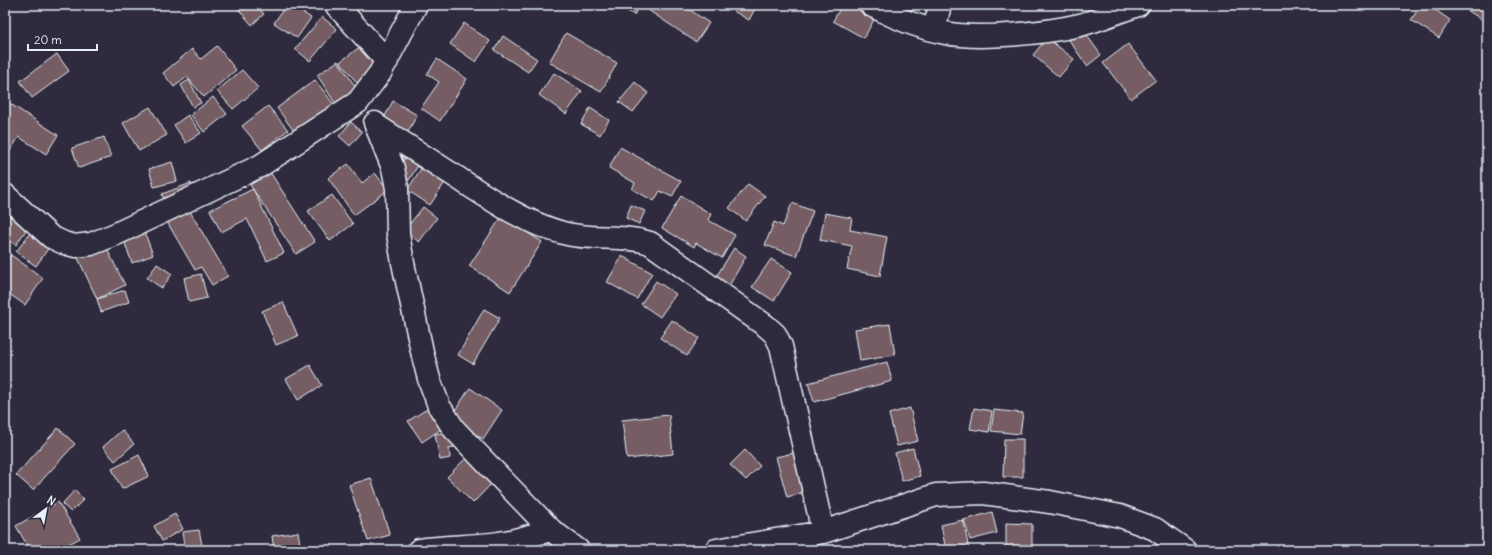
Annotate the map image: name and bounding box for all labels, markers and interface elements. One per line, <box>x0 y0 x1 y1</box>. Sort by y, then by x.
scale bar <box>28 26 97 52</box>
text: 20 m <box>34 32 62 47</box>
north arrow <box>26 489 66 529</box>
text: N <box>44 493 58 508</box>

